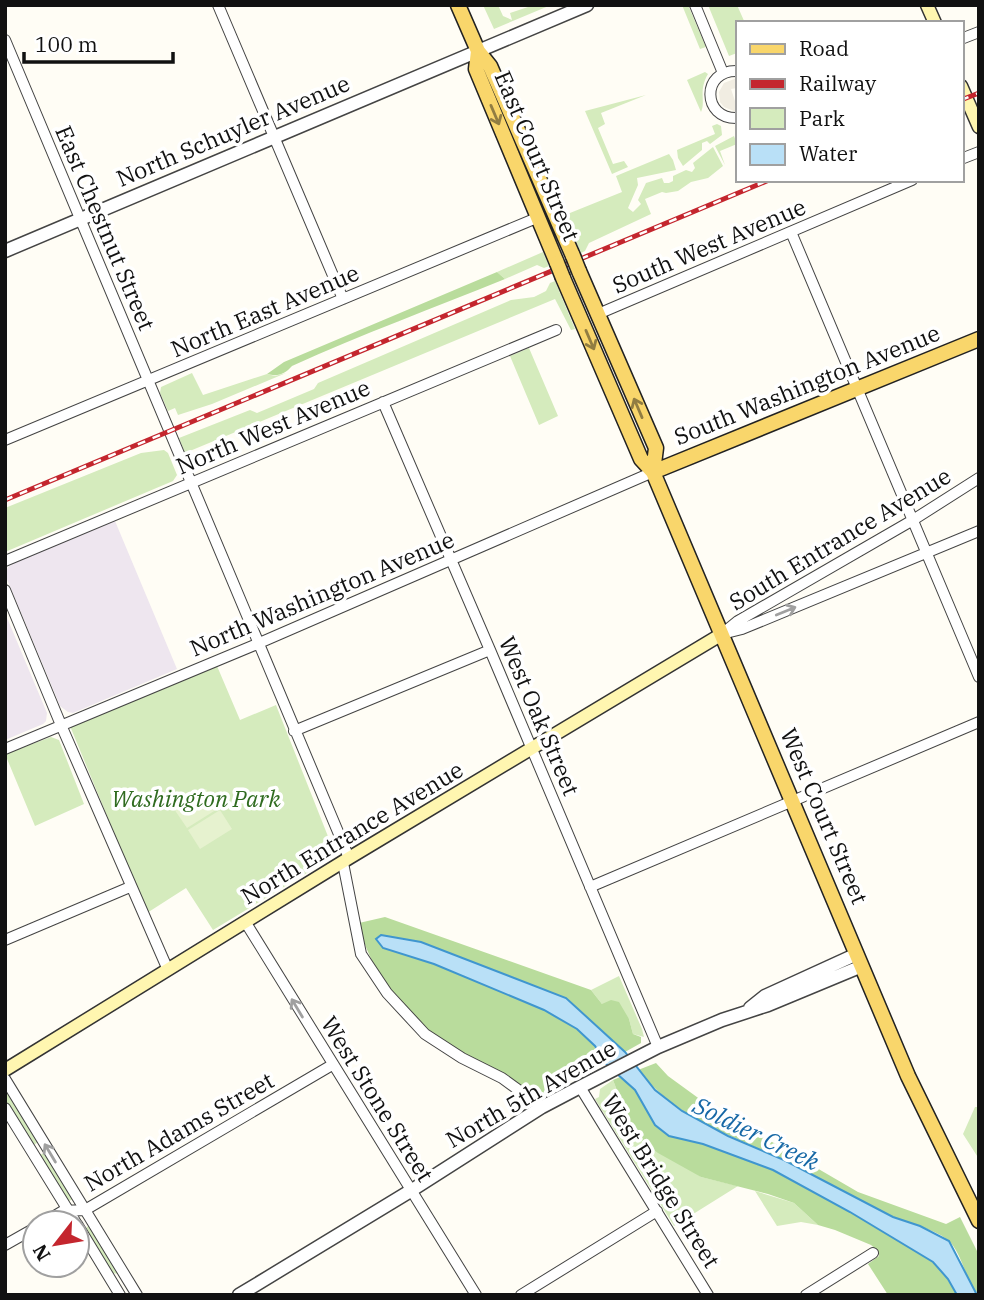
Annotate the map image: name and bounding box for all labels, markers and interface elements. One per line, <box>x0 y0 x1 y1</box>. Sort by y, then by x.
scale bar <box>24 21 173 65</box>
legend <box>736 21 963 182</box>
text: 100 m <box>35 30 98 58</box>
text: Road <box>799 34 849 62</box>
street label: East Court Street <box>489 66 587 245</box>
street label: North Schuyler Avenue <box>111 67 354 193</box>
text: Railway <box>799 69 877 97</box>
one-way arrow <box>490 104 503 126</box>
text: Park <box>799 104 846 132</box>
street label: East Chestnut Street <box>49 121 163 335</box>
text: Water <box>799 139 858 167</box>
street label: South West Avenue <box>607 191 810 299</box>
street label: North East Avenue <box>166 257 363 363</box>
street label: South Washington Avenue <box>669 317 944 451</box>
one-way arrow <box>584 329 597 351</box>
street label: North West Avenue <box>171 372 374 481</box>
one-way arrow <box>631 397 644 419</box>
street label: South Entrance Avenue <box>723 460 956 616</box>
street label: North Washington Avenue <box>185 524 458 662</box>
one-way arrow <box>775 604 796 617</box>
street label: West Oak Street <box>493 631 587 800</box>
street label: West Court Street <box>774 723 876 908</box>
street label: North Entrance Avenue <box>235 754 468 910</box>
park label: Washington Park <box>111 783 282 813</box>
one-way arrow <box>290 998 304 1018</box>
street label: West Stone Street <box>315 1010 441 1187</box>
street label: North 5th Avenue <box>440 1032 621 1154</box>
street label: North Adams Street <box>78 1065 279 1198</box>
street label: West Bridge Street <box>596 1088 727 1273</box>
water label: Soldier Creek <box>687 1088 825 1178</box>
one-way arrow <box>43 1144 57 1164</box>
north arrow <box>21 1209 91 1279</box>
text: N <box>27 1240 56 1265</box>

